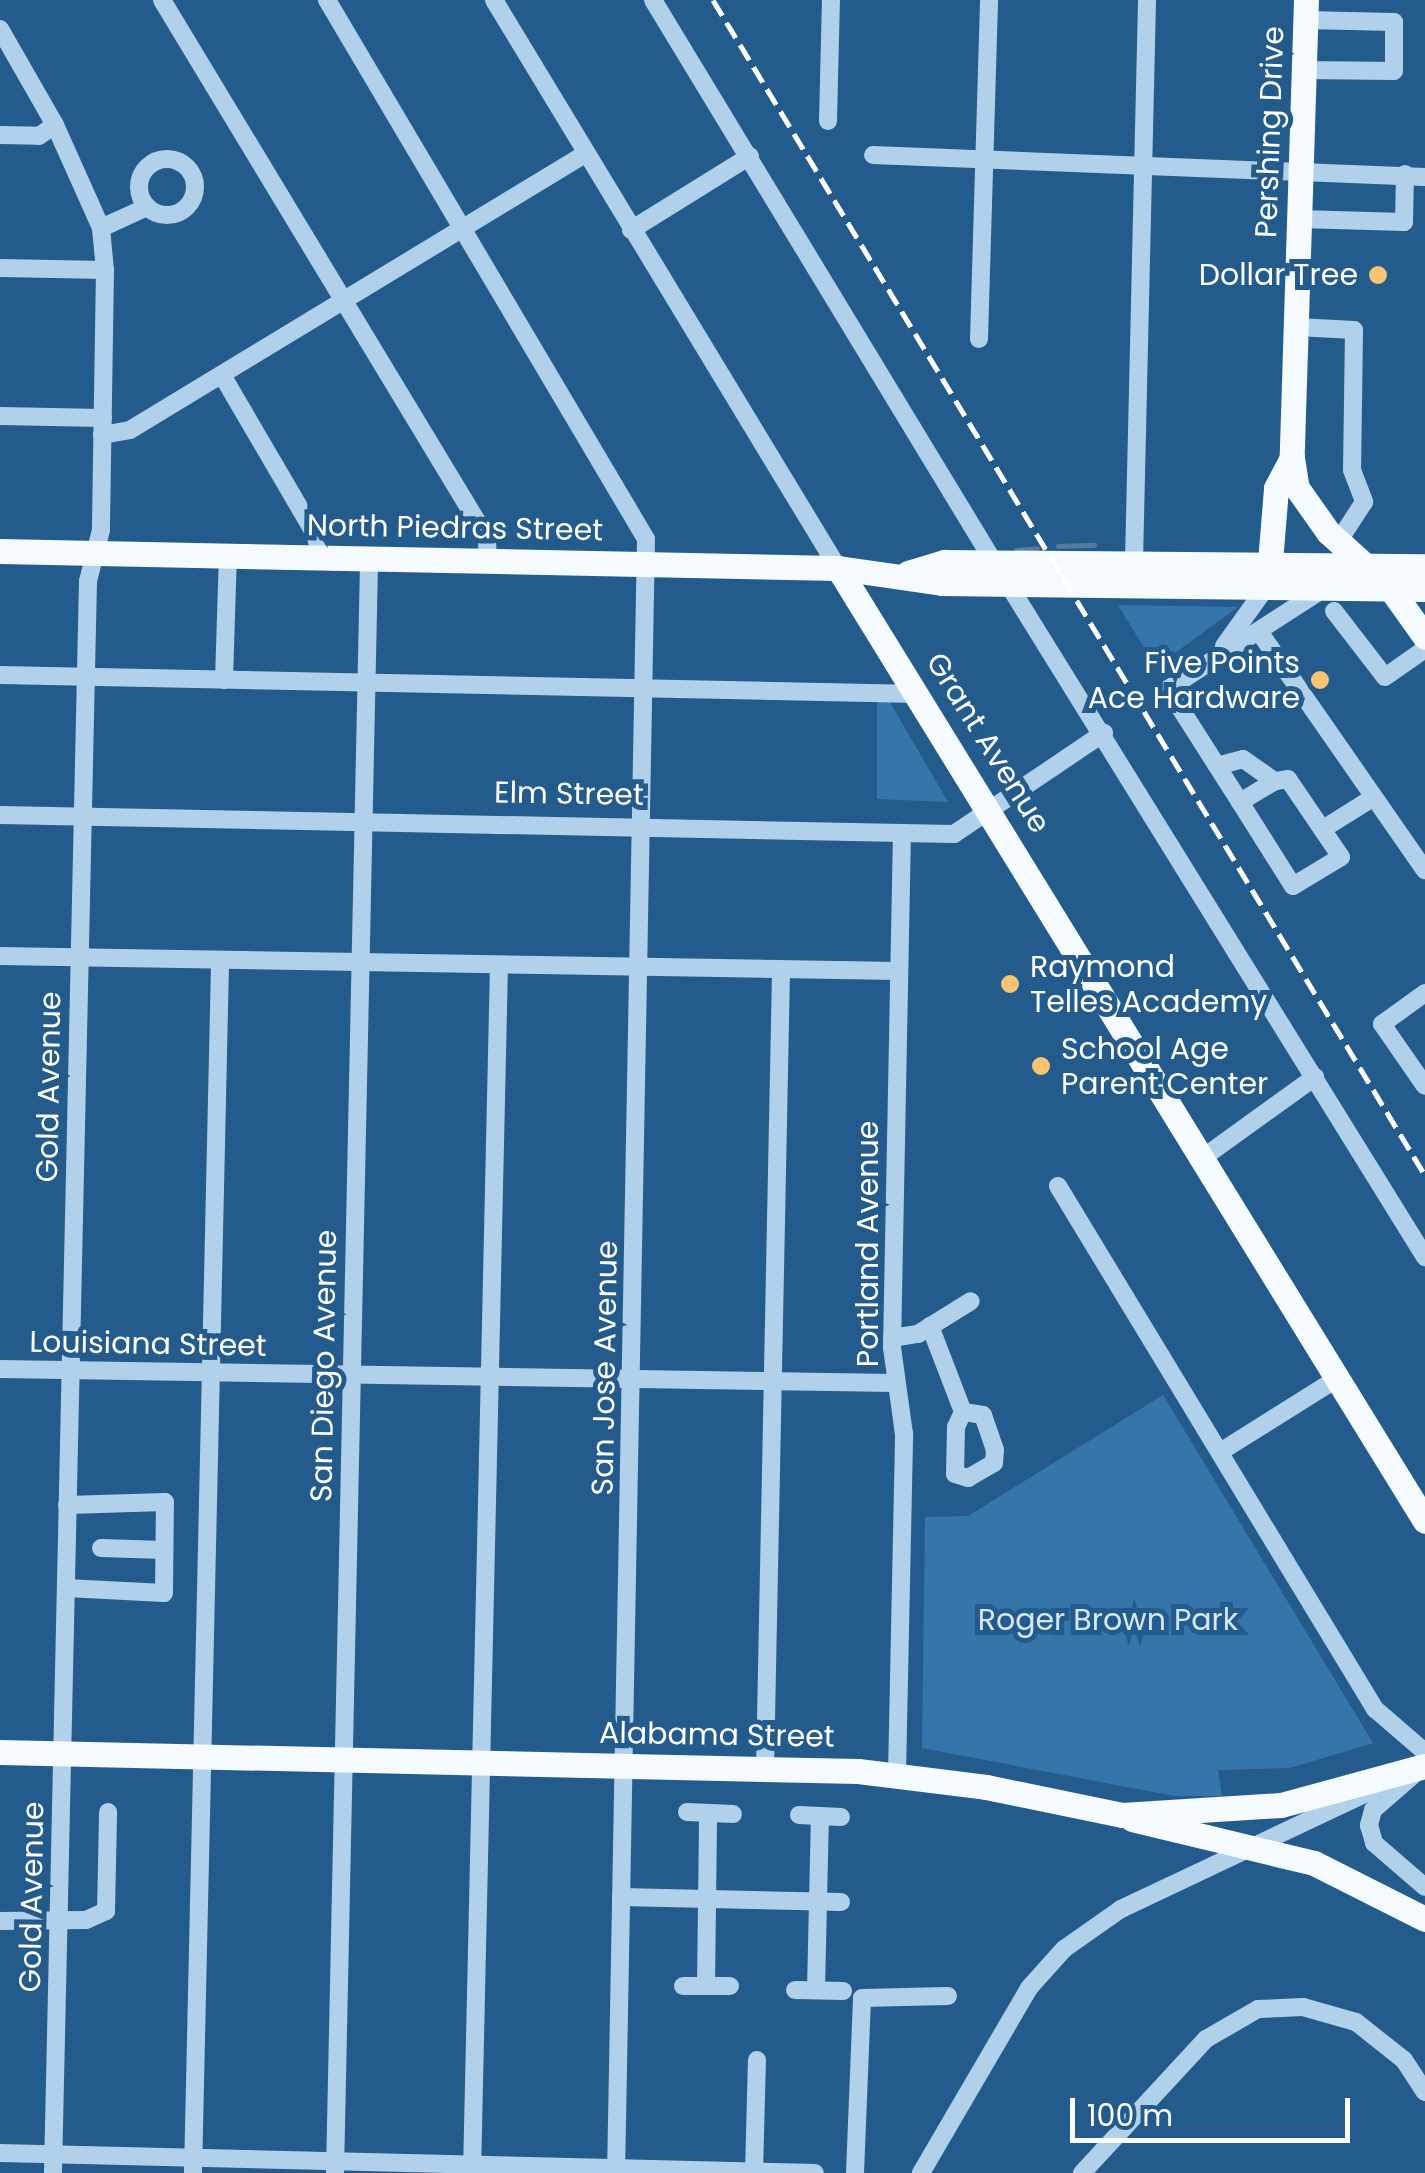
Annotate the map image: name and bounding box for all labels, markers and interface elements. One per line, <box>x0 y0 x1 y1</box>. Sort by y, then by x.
street label: Pershing Drive <box>1248 25 1292 239</box>
place label: Dollar Tree <box>1199 257 1358 293</box>
marker: Dollar Tree <box>1367 264 1389 286</box>
street label: North Piedras Street <box>307 507 603 549</box>
place label: Five Points Ace Hardware <box>1088 645 1300 716</box>
street label: Grant Avenue <box>918 646 1058 840</box>
marker: Five Points Ace Hardware <box>1309 669 1331 691</box>
street label: Elm Street <box>494 775 644 813</box>
place label: Raymond Telles Academy <box>1030 949 1267 1020</box>
marker: Raymond Telles Academy <box>999 973 1021 995</box>
street label: Gold Avenue <box>29 991 69 1183</box>
place label: School Age Parent Center <box>1061 1031 1268 1102</box>
marker: School Age Parent Center <box>1030 1055 1052 1077</box>
street label: Portland Avenue <box>850 1121 886 1367</box>
street label: San Diego Avenue <box>304 1229 344 1503</box>
street label: San Jose Avenue <box>585 1240 625 1496</box>
street label: Louisiana Street <box>29 1324 267 1364</box>
park label: Roger Brown Park <box>978 1602 1238 1638</box>
street label: Alabama Street <box>599 1715 835 1755</box>
street label: Gold Avenue <box>12 1801 52 1993</box>
scale bar <box>1075 2078 1355 2140</box>
text: 100 m <box>1087 2094 1173 2137</box>

